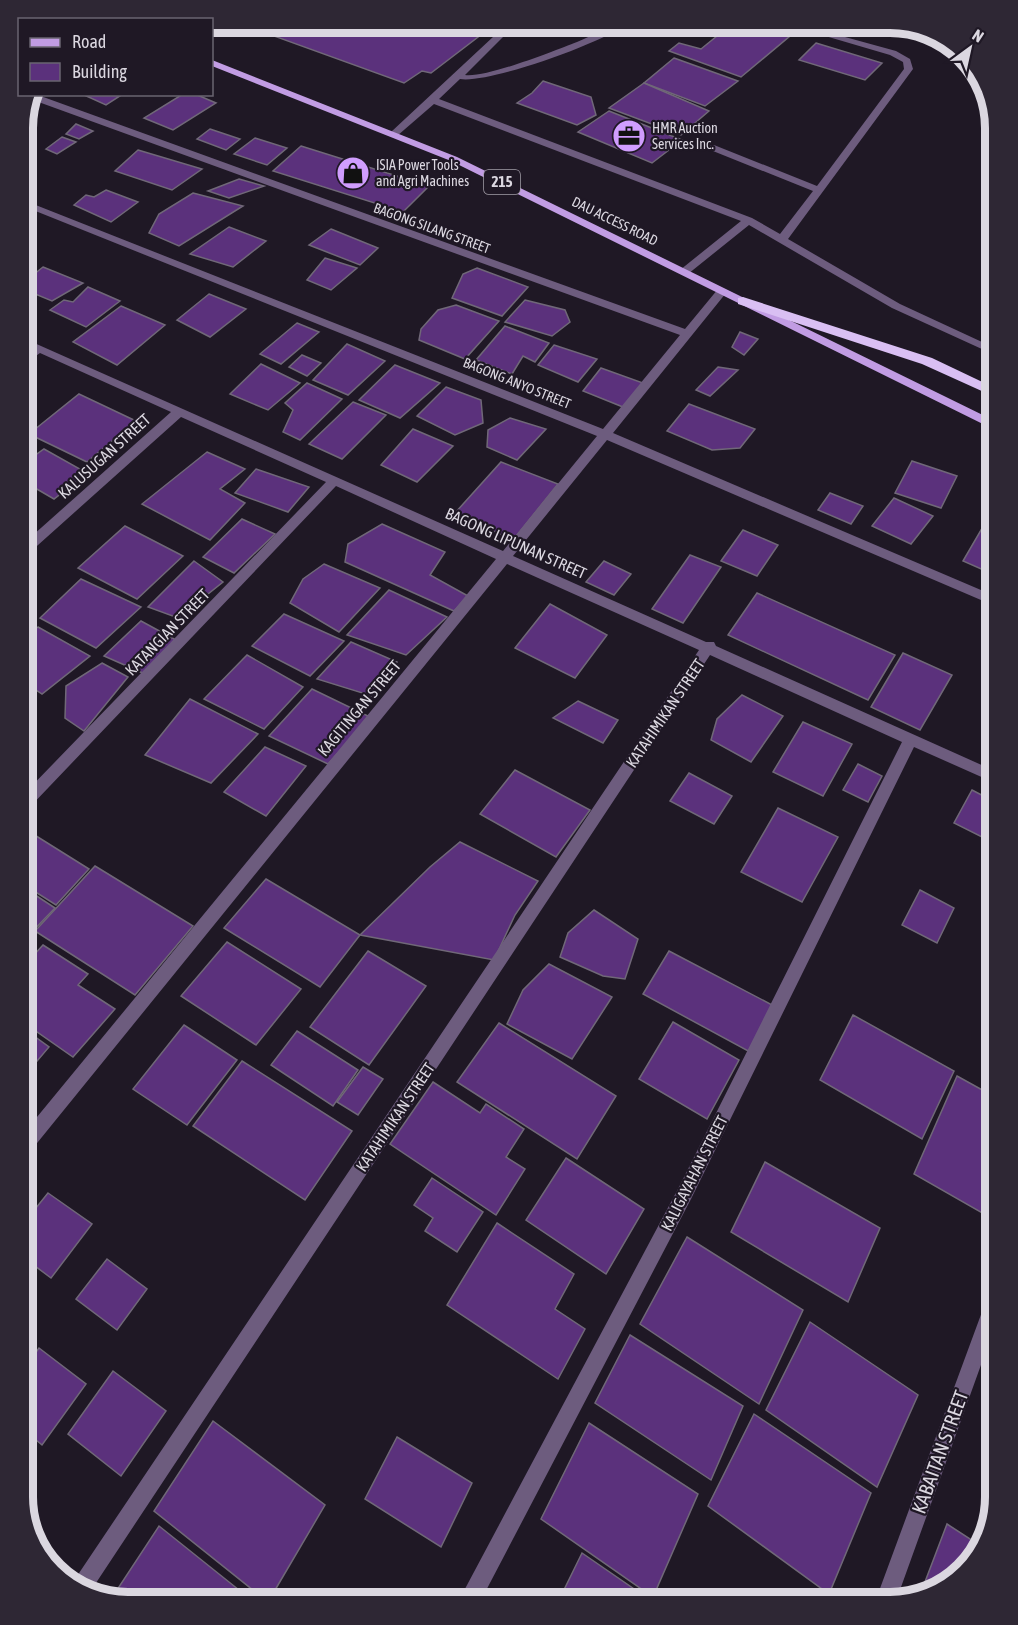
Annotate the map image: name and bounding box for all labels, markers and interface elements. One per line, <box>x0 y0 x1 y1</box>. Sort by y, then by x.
legend <box>18 18 213 96</box>
north arrow <box>940 18 1000 78</box>
text: N <box>969 25 987 46</box>
text: Road <box>72 31 106 52</box>
text: Building <box>72 61 127 82</box>
office icon: HMR Auction Services Inc. <box>611 118 647 154</box>
place label: HMR Auction Services Inc. <box>652 120 718 152</box>
shop icon: ISIA Power Tools and Agri Machines <box>335 155 371 191</box>
place label: ISIA Power Tools and Agri Machines <box>376 157 469 189</box>
road number: 215 <box>484 170 520 194</box>
street label: DAU ACCESS ROAD <box>570 193 661 249</box>
street label: BAGONG SILANG STREET <box>371 199 493 257</box>
street label: BAGONG ANYO STREET <box>461 354 573 412</box>
street label: KALUSUGAN STREET <box>54 410 154 502</box>
street label: BAGONG LIPUNAN STREET <box>443 504 589 582</box>
street label: KATANGIAN STREET <box>121 585 213 679</box>
street label: KATAHIMIKAN STREET <box>622 655 708 771</box>
street label: KAGITINGAN STREET <box>314 657 404 759</box>
street label: KATAHIMIKAN STREET <box>352 1059 438 1175</box>
street label: KALIGAYAHAN STREET <box>657 1112 731 1234</box>
street label: KABAITAN STREET <box>907 1387 973 1517</box>

